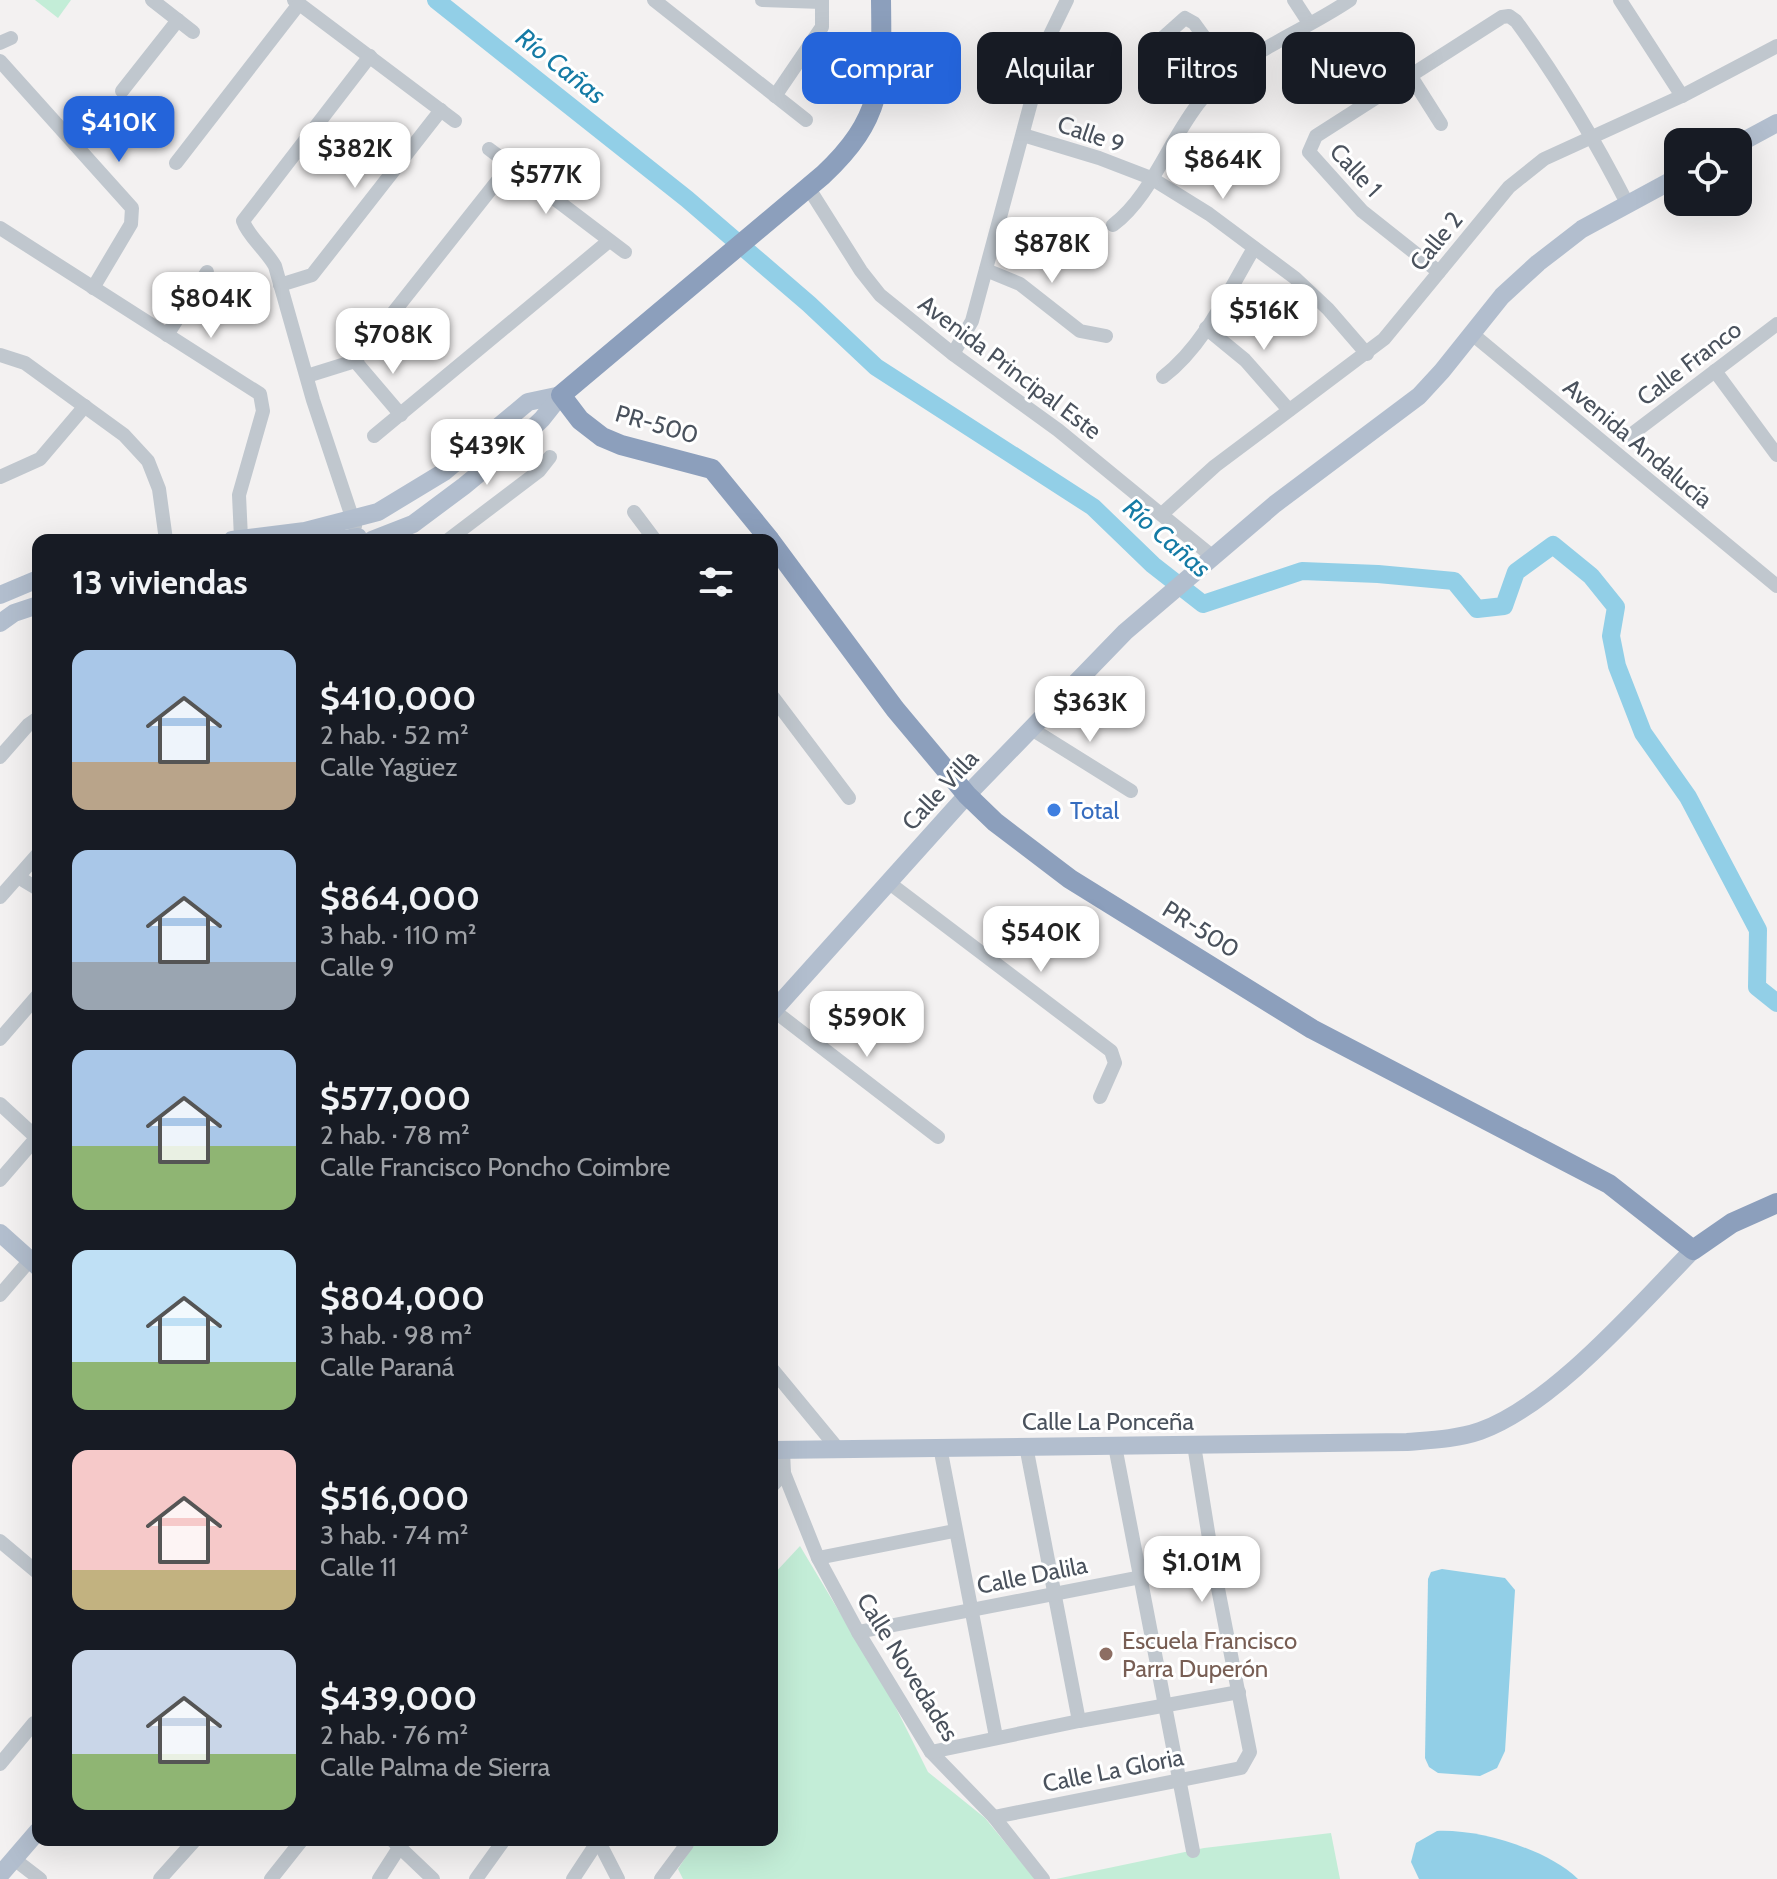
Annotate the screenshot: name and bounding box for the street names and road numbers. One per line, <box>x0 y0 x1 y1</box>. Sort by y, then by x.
street label: Calle 9 <box>1054 109 1128 159</box>
street label: Calle 1 <box>1324 137 1388 203</box>
street label: Calle 2 <box>1403 206 1469 276</box>
street label: Avenida Principal Este <box>913 289 1107 445</box>
street label: Calle Franco <box>1631 314 1747 412</box>
street label: Avenida Andalucía <box>1558 372 1719 514</box>
street label: PR-500 <box>612 398 702 450</box>
street label: Calle Villa <box>896 744 985 836</box>
street label: PR-500 <box>1157 894 1245 964</box>
street label: Calle La Ponceña <box>1022 1407 1195 1436</box>
street label: Calle Dalila <box>974 1550 1090 1600</box>
street label: Calle Novedades <box>851 1588 965 1746</box>
street label: Calle La Gloria <box>1040 1742 1186 1798</box>

